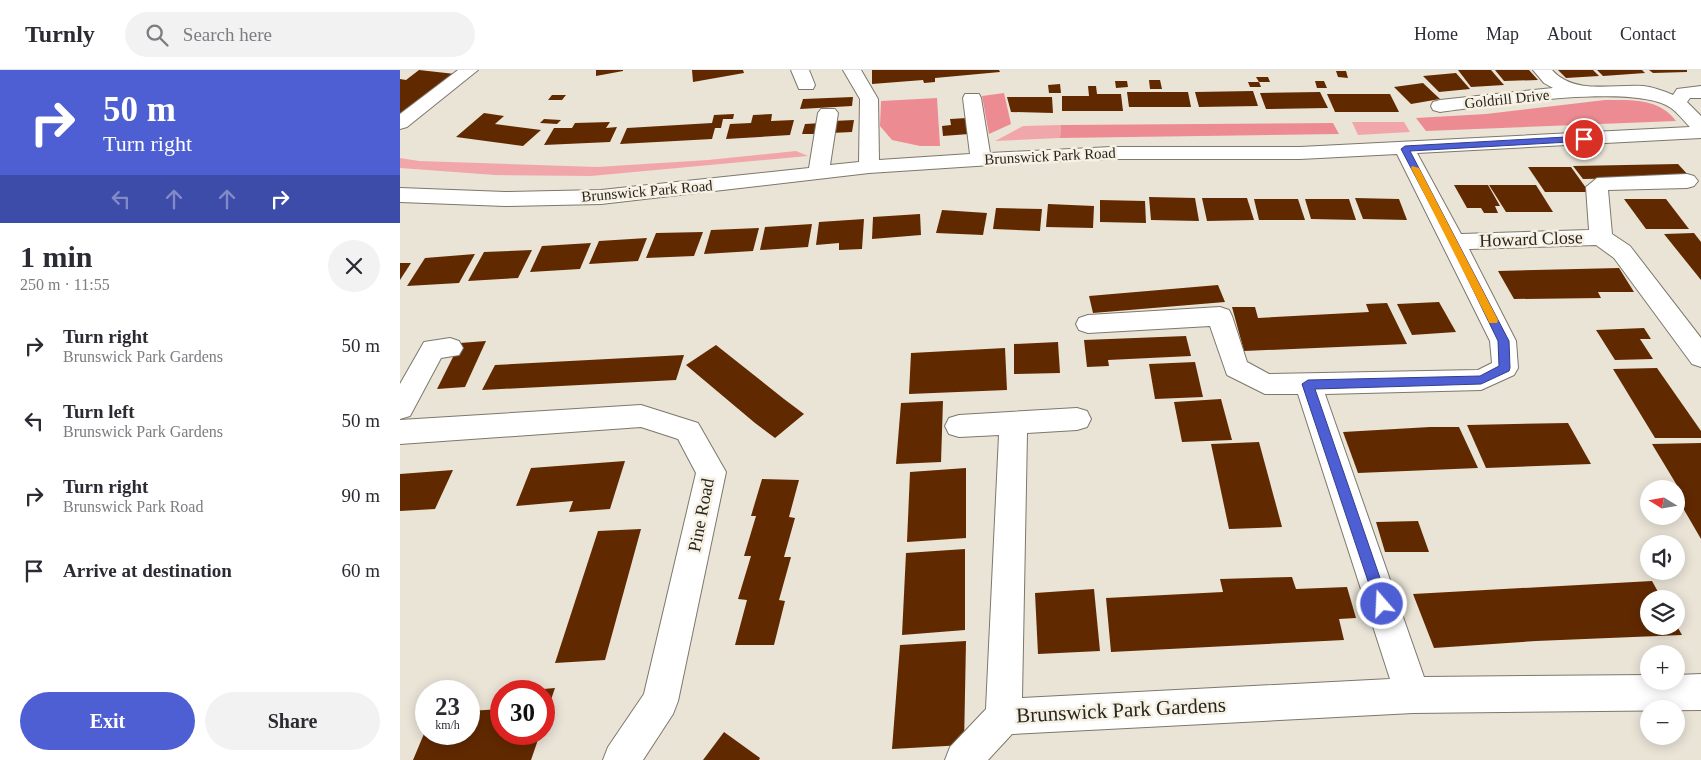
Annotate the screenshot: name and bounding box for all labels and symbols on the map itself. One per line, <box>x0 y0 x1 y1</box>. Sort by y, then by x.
street label: Goldrill Drive <box>1464 87 1551 111</box>
pin <box>1563 118 1605 160</box>
street label: Brunswick Park Road <box>984 145 1117 167</box>
street label: Brunswick Park Road <box>581 177 714 205</box>
street label: Howard Close <box>1479 227 1583 251</box>
street label: Pine Road <box>684 477 718 553</box>
north arrow <box>1640 480 1685 525</box>
position arrow <box>1355 577 1407 629</box>
speed limit sign: 30 <box>490 680 555 745</box>
street label: Brunswick Park Gardens <box>1016 693 1226 727</box>

